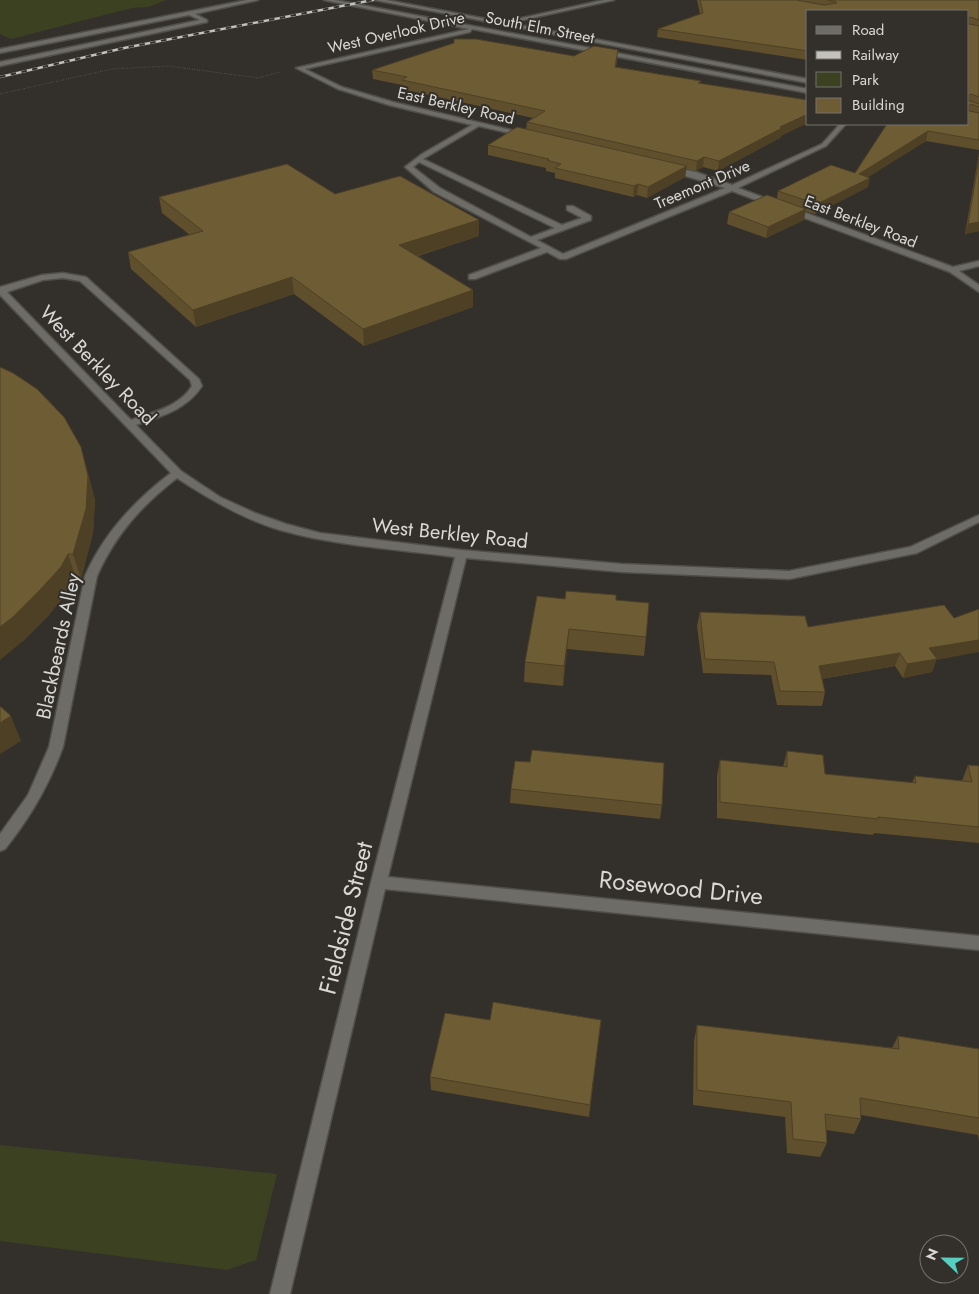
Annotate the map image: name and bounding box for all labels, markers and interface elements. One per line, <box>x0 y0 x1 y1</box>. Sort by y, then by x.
street label: West Overlook Drive <box>325 6 467 59</box>
street label: South Elm Street <box>483 6 597 49</box>
legend <box>806 10 969 125</box>
text: Road <box>852 19 884 41</box>
text: Railway <box>852 44 899 66</box>
text: Park <box>852 69 879 91</box>
street label: East Berkley Road <box>395 81 517 130</box>
text: Building <box>852 94 904 116</box>
street label: Treemont Drive <box>651 154 754 215</box>
street label: East Berkley Road <box>801 189 921 254</box>
street label: West Berkley Road <box>33 299 163 432</box>
street label: West Berkley Road <box>370 511 530 556</box>
street label: Blackbeards Alley <box>29 570 88 722</box>
street label: Fieldside Street <box>310 838 381 998</box>
street label: Rosewood Drive <box>597 861 765 914</box>
north arrow <box>919 1234 969 1284</box>
text: N <box>921 1245 943 1263</box>

